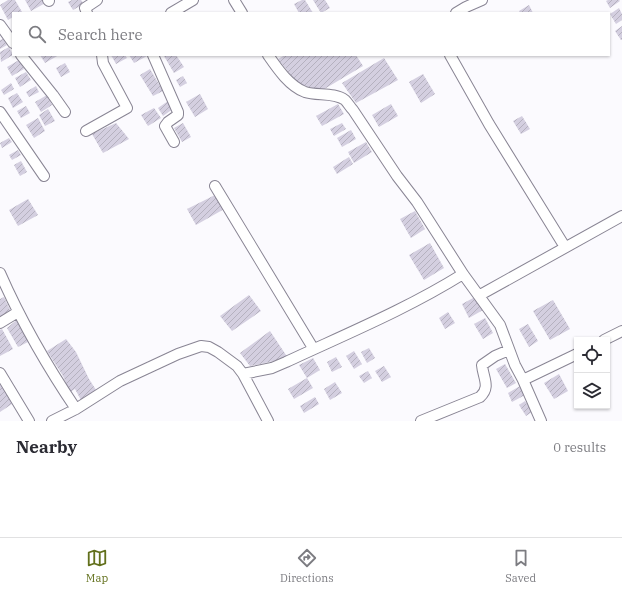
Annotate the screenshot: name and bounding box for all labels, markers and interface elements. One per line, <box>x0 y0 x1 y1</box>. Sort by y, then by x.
search box <box>12 12 610 56</box>
icon: search <box>26 23 48 45</box>
text: Search here <box>58 25 143 44</box>
map controls <box>574 337 610 409</box>
button: locate <box>574 337 610 373</box>
button: layers <box>574 373 610 409</box>
text: Nearby <box>16 436 77 458</box>
text: 0 results <box>553 439 606 456</box>
tab: Map <box>86 547 108 585</box>
tab: Directions <box>280 547 334 585</box>
tab: Saved <box>505 547 536 585</box>

